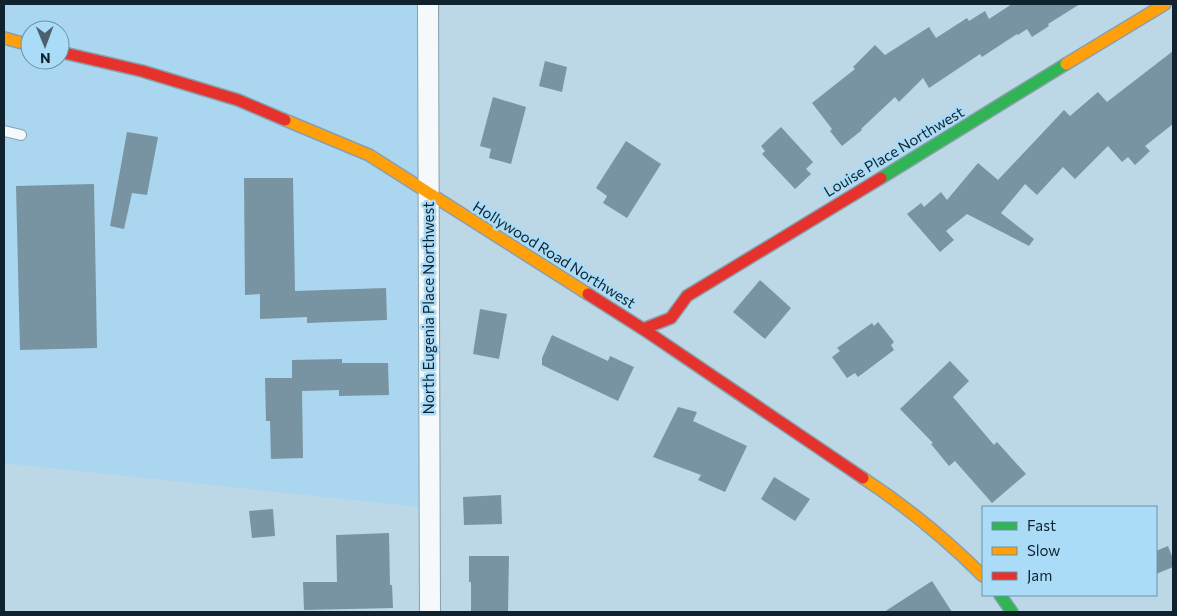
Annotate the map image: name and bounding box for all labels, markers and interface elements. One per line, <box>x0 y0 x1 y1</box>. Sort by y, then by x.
north arrow <box>20 20 70 70</box>
text: N <box>40 50 51 67</box>
street label: Louise Place Northwest <box>820 102 967 200</box>
street label: Hollywood Road Northwest <box>470 197 639 312</box>
street label: North Eugenia Place Northwest <box>419 202 437 414</box>
legend <box>982 506 1157 596</box>
text: Fast <box>1027 516 1056 534</box>
text: Slow <box>1027 541 1060 559</box>
text: Jam <box>1027 566 1052 584</box>

